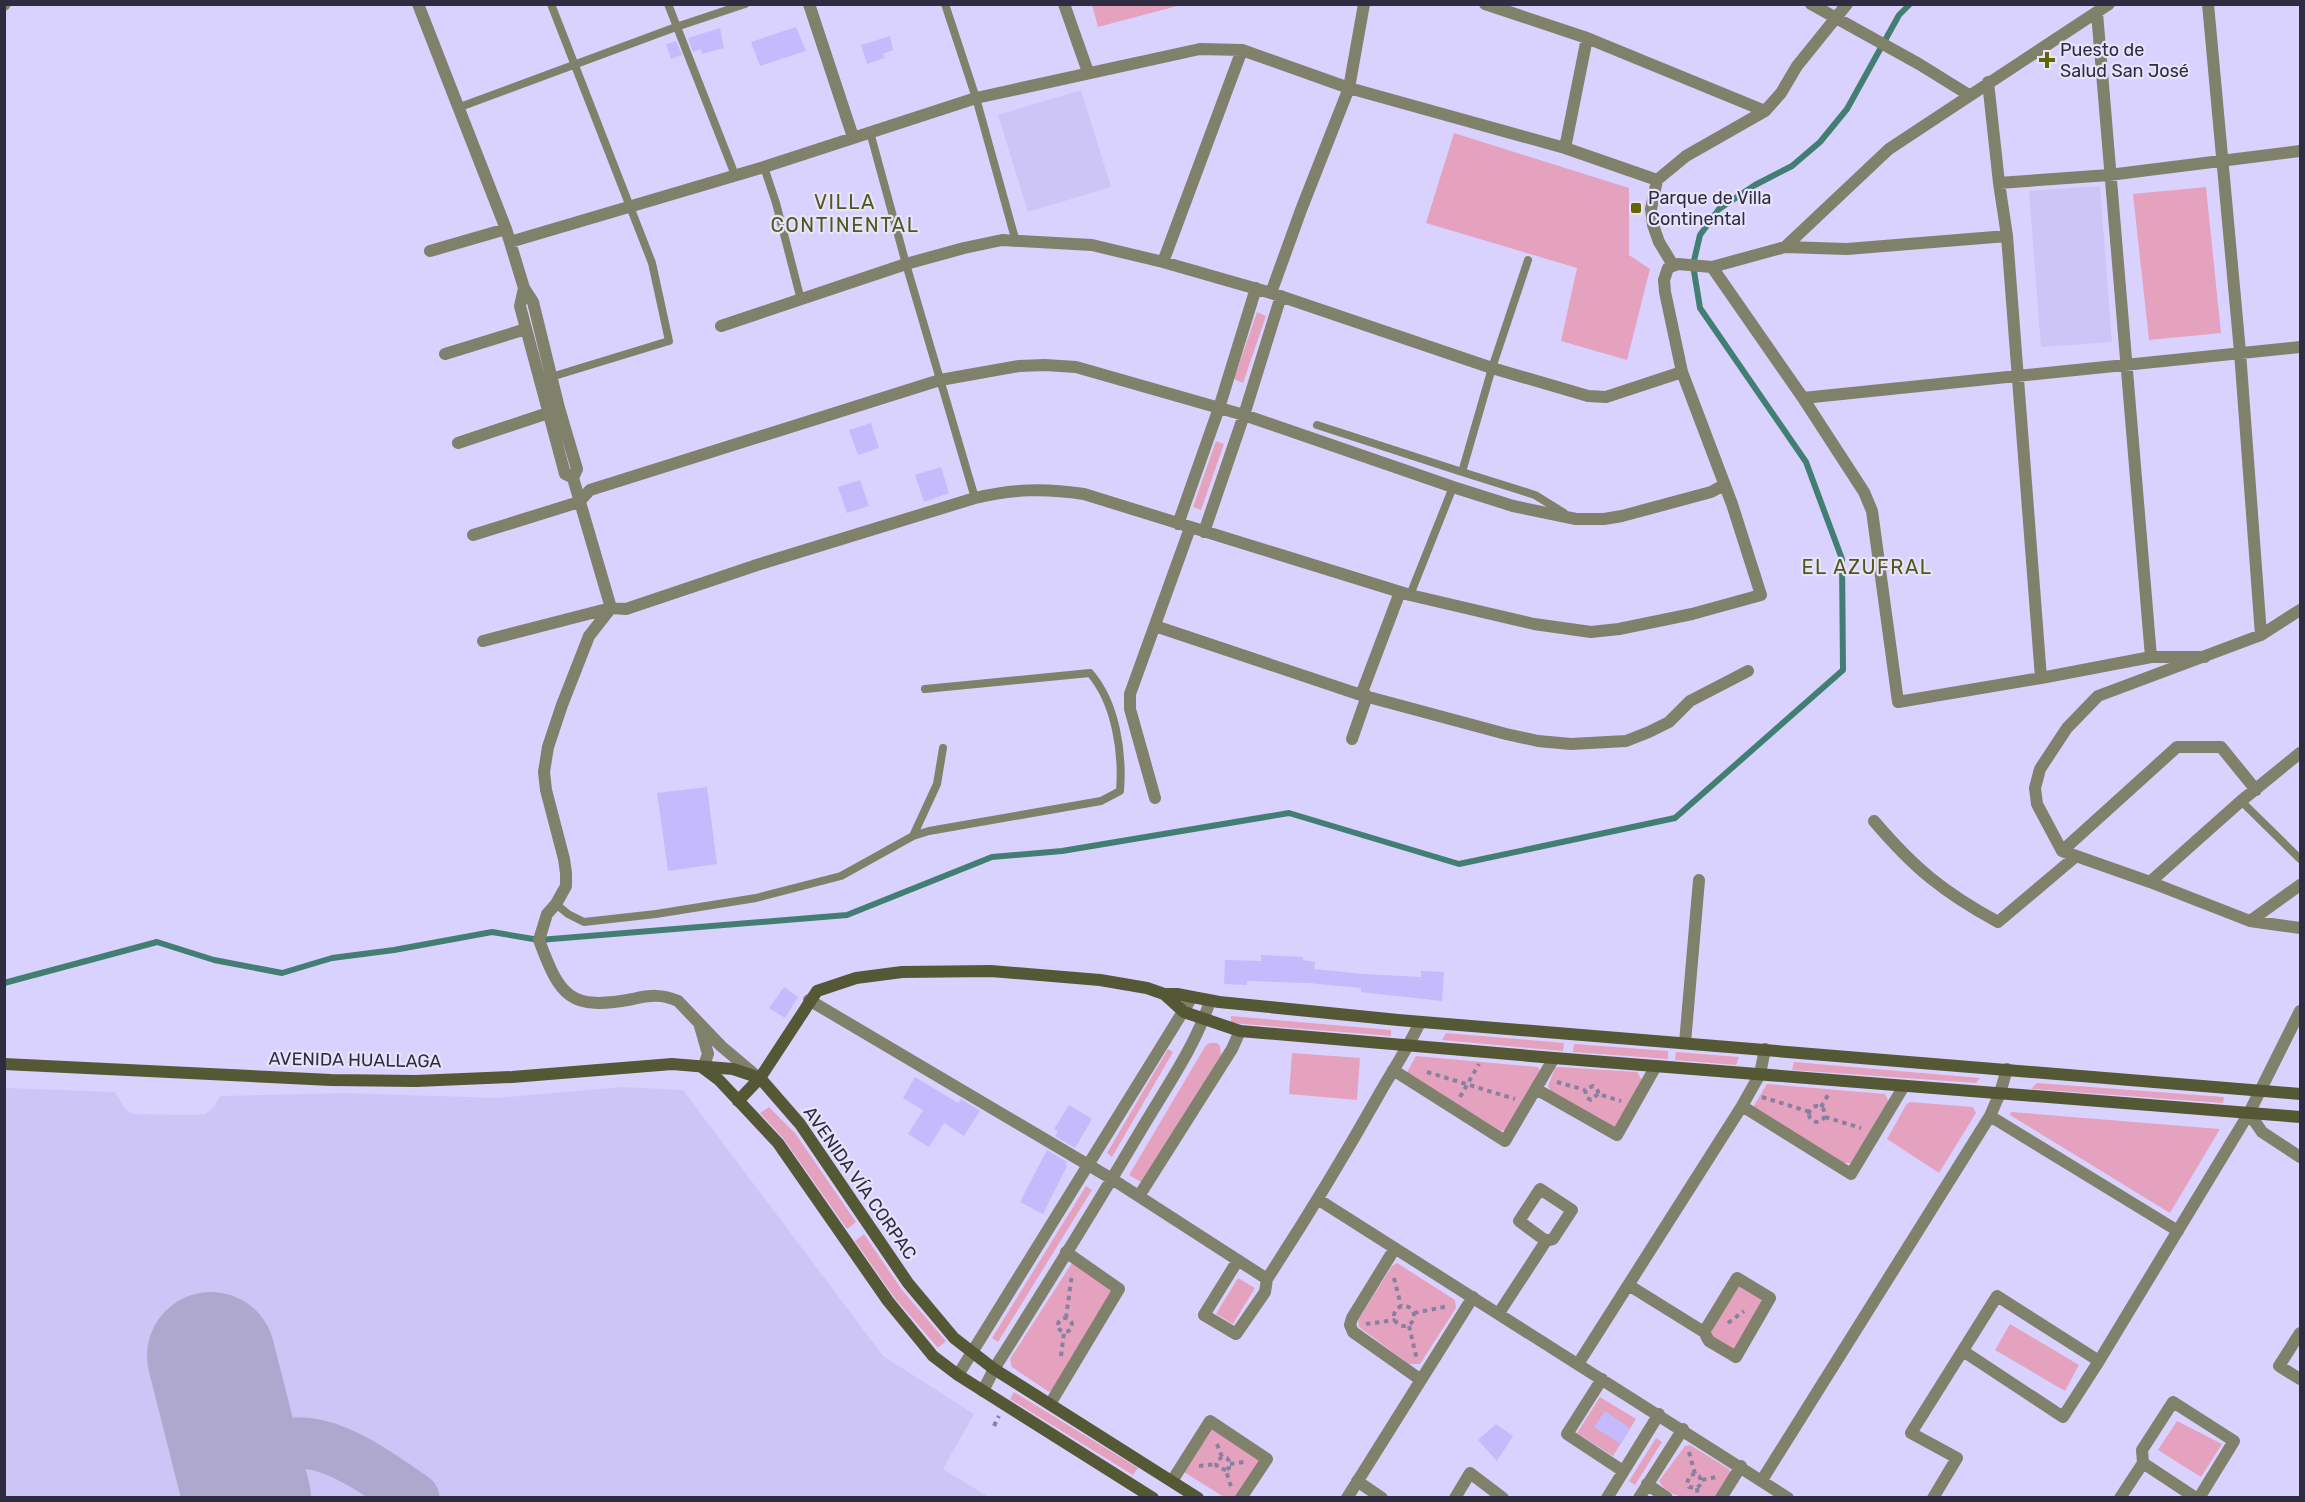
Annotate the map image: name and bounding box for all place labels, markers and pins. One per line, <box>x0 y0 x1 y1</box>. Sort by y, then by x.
place label: Puesto de Salud San José <box>2060 39 2189 82</box>
marker: Puesto de Salud San José <box>2038 51 2056 69</box>
place label: Parque de Villa Continental <box>1648 187 1772 230</box>
marker: Parque de Villa Continental <box>1629 201 1643 215</box>

